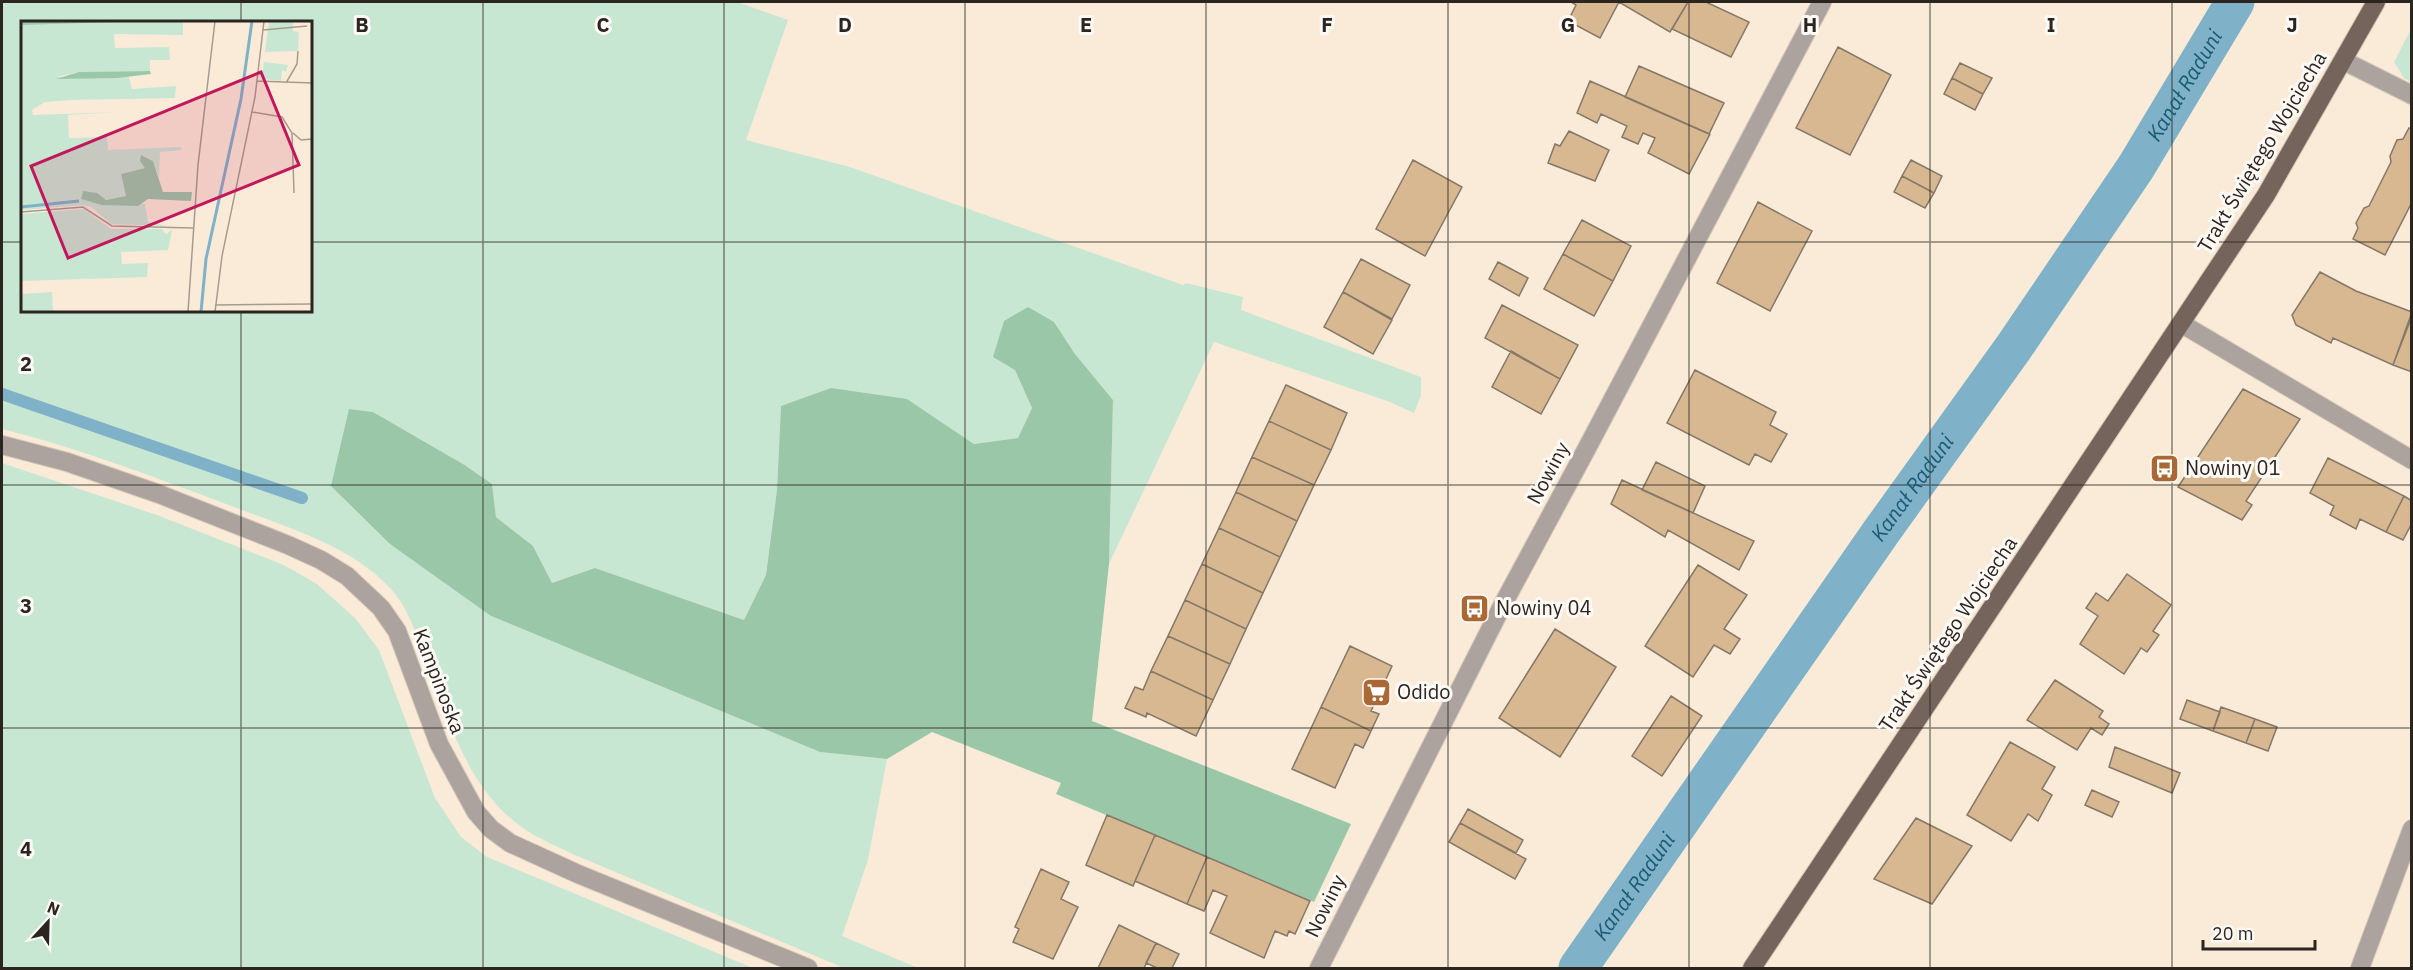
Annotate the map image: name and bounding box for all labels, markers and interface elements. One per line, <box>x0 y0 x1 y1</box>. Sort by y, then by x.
text: B <box>355 11 369 38</box>
text: C <box>596 11 610 38</box>
text: D <box>838 11 852 38</box>
text: E <box>1080 11 1092 38</box>
text: F <box>1321 11 1333 38</box>
text: G <box>1561 11 1575 38</box>
text: H <box>1803 11 1817 38</box>
text: I <box>2047 11 2055 38</box>
text: J <box>2286 11 2298 38</box>
inset map <box>21 21 312 312</box>
water label: Kanał Raduni <box>2140 24 2228 146</box>
street label: Trakt Świętego Wojciecha <box>2191 46 2332 257</box>
text: 2 <box>20 350 32 377</box>
water label: Kanał Raduni <box>1864 428 1960 546</box>
street label: Nowiny <box>1520 437 1575 509</box>
bus stop icon: Nowiny 01 <box>2148 452 2180 484</box>
place label: Nowiny 01 <box>2185 454 2281 481</box>
street label: Trakt Świętego Wojciecha <box>1872 531 2023 736</box>
text: 3 <box>20 592 32 619</box>
bus stop icon: Nowiny 04 <box>1459 592 1491 624</box>
place label: Nowiny 04 <box>1496 594 1592 621</box>
street label: Kampinoska <box>407 624 472 738</box>
supermarket icon: Odido <box>1360 676 1392 708</box>
place label: Odido <box>1397 678 1451 705</box>
water label: Kanał Raduni <box>1586 826 1681 946</box>
text: 4 <box>20 835 32 862</box>
street label: Nowiny <box>1298 870 1351 942</box>
north arrow <box>18 892 78 952</box>
text: N <box>44 897 63 920</box>
scale bar <box>2203 913 2316 951</box>
text: 20 m <box>2212 922 2254 945</box>

